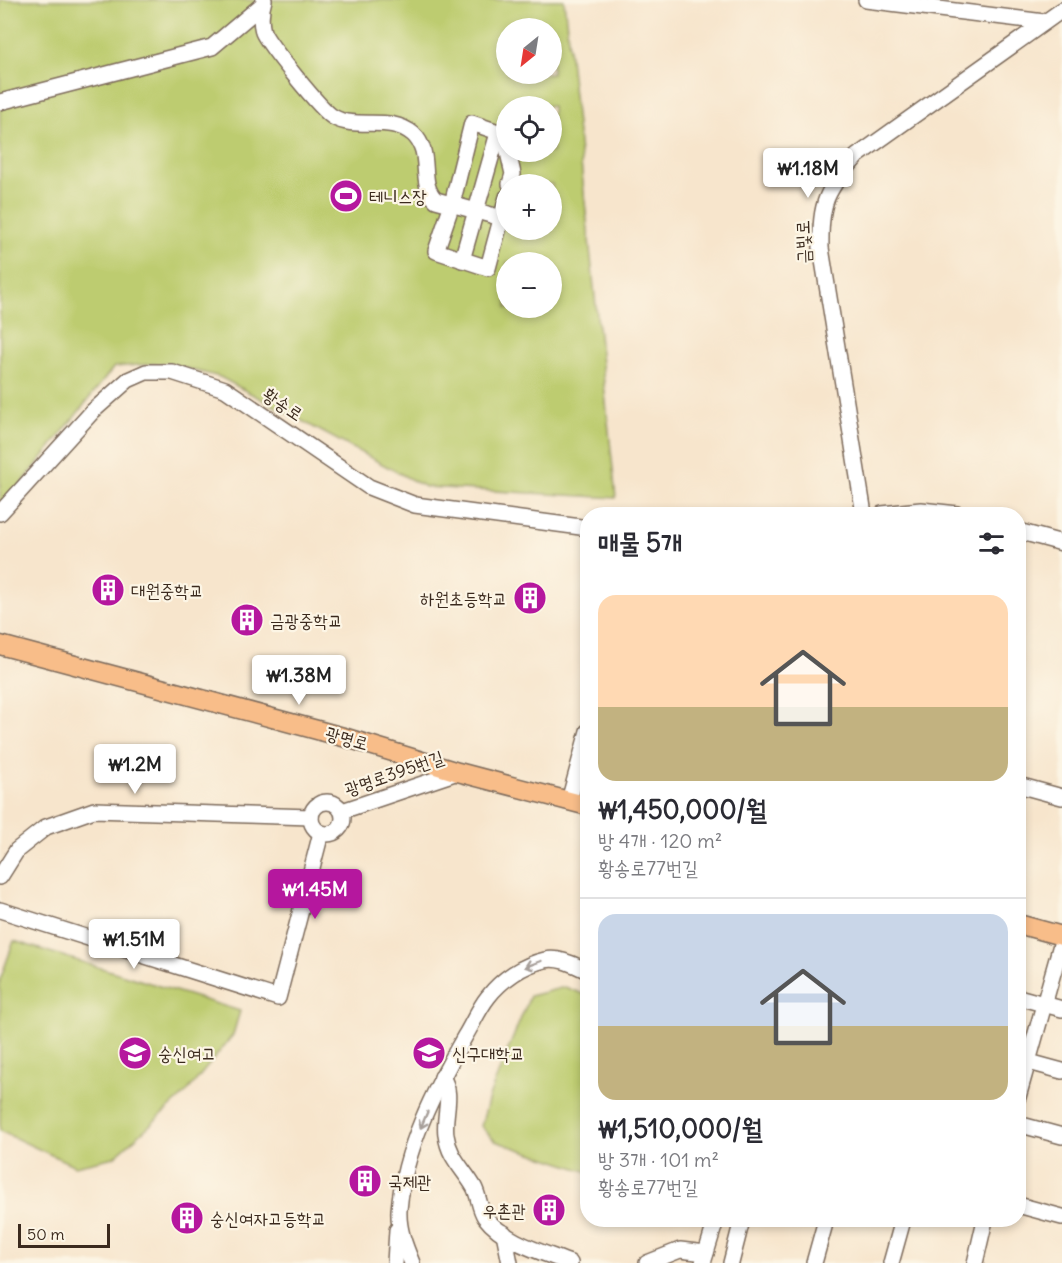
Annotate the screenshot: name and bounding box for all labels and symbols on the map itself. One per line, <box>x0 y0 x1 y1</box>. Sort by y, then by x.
north arrow <box>496 18 562 84</box>
pin: ₩1.18M <box>759 148 857 199</box>
sports icon: 테니스장 <box>328 178 364 214</box>
place label: 테니스장 <box>369 185 427 208</box>
street label: 금빛로 <box>791 220 815 264</box>
street label: 황송로 <box>259 382 307 426</box>
building icon: 대원중학교 <box>90 572 126 608</box>
place label: 대원중학교 <box>131 579 203 602</box>
building icon: 하원초등학교 <box>512 580 548 616</box>
place label: 하원초등학교 <box>420 587 507 610</box>
building icon: 금광중학교 <box>229 602 265 638</box>
place label: 금광중학교 <box>270 609 342 632</box>
pin: ₩1.38M <box>250 655 348 706</box>
street label: 광명로 <box>323 721 371 755</box>
pin: ₩1.2M <box>93 744 177 795</box>
street label: 광명로395번길 <box>341 745 447 801</box>
pin: ₩1.45M <box>266 869 364 920</box>
pin: ₩1.51M <box>85 919 183 970</box>
one-way arrow <box>524 960 543 971</box>
school or university icon: 숭신여고 <box>117 1035 153 1071</box>
school or university icon: 신구대학교 <box>411 1035 447 1071</box>
place label: 숭신여고 <box>158 1042 216 1065</box>
place label: 신구대학교 <box>452 1042 524 1065</box>
one-way arrow <box>417 1110 429 1128</box>
building icon: 국제관 <box>347 1163 383 1199</box>
place label: 국제관 <box>388 1170 431 1193</box>
building icon: 우촌관 <box>531 1192 567 1228</box>
place label: 우촌관 <box>483 1199 526 1222</box>
building icon: 숭신여자고등학교 <box>169 1200 205 1236</box>
place label: 숭신여자고등학교 <box>210 1207 326 1230</box>
scale bar <box>18 1221 110 1248</box>

